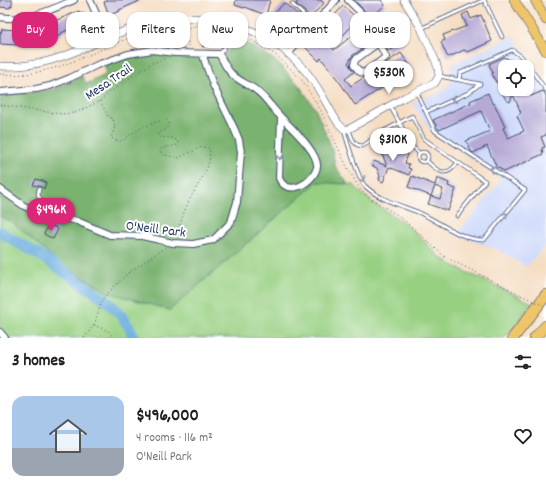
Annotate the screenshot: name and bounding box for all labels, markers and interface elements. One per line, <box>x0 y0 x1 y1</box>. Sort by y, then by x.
chip: Buy <box>12 12 58 48</box>
chip: Rent <box>66 12 119 48</box>
chip: Filters <box>127 12 190 48</box>
chip: New <box>198 12 248 48</box>
chip: Apartment <box>256 12 342 48</box>
chip: House <box>350 12 410 48</box>
street label: Mesa Trail <box>81 59 137 106</box>
map controls <box>498 60 534 96</box>
button: locate <box>498 60 534 96</box>
pin: $530K <box>361 61 417 95</box>
text: $530K <box>373 64 405 83</box>
one-way arrow <box>451 95 458 103</box>
pin: $310K <box>365 128 421 162</box>
text: $310K <box>379 131 407 150</box>
one-way arrow <box>276 154 284 160</box>
one-way arrow <box>490 166 497 174</box>
one-way arrow <box>357 175 365 182</box>
pin: $496K <box>23 198 79 232</box>
text: $496K <box>36 201 66 220</box>
one-way arrow <box>500 213 507 220</box>
street label: O'Neill Park <box>125 216 187 244</box>
text: 3 homes <box>12 350 65 374</box>
icon: filters <box>512 351 534 373</box>
text: $496,000 <box>136 405 199 429</box>
icon: home <box>44 412 92 460</box>
icon: heart <box>512 425 534 447</box>
text: 4 rooms · 116 m² <box>136 429 213 448</box>
text: O'Neill Park <box>136 448 192 467</box>

